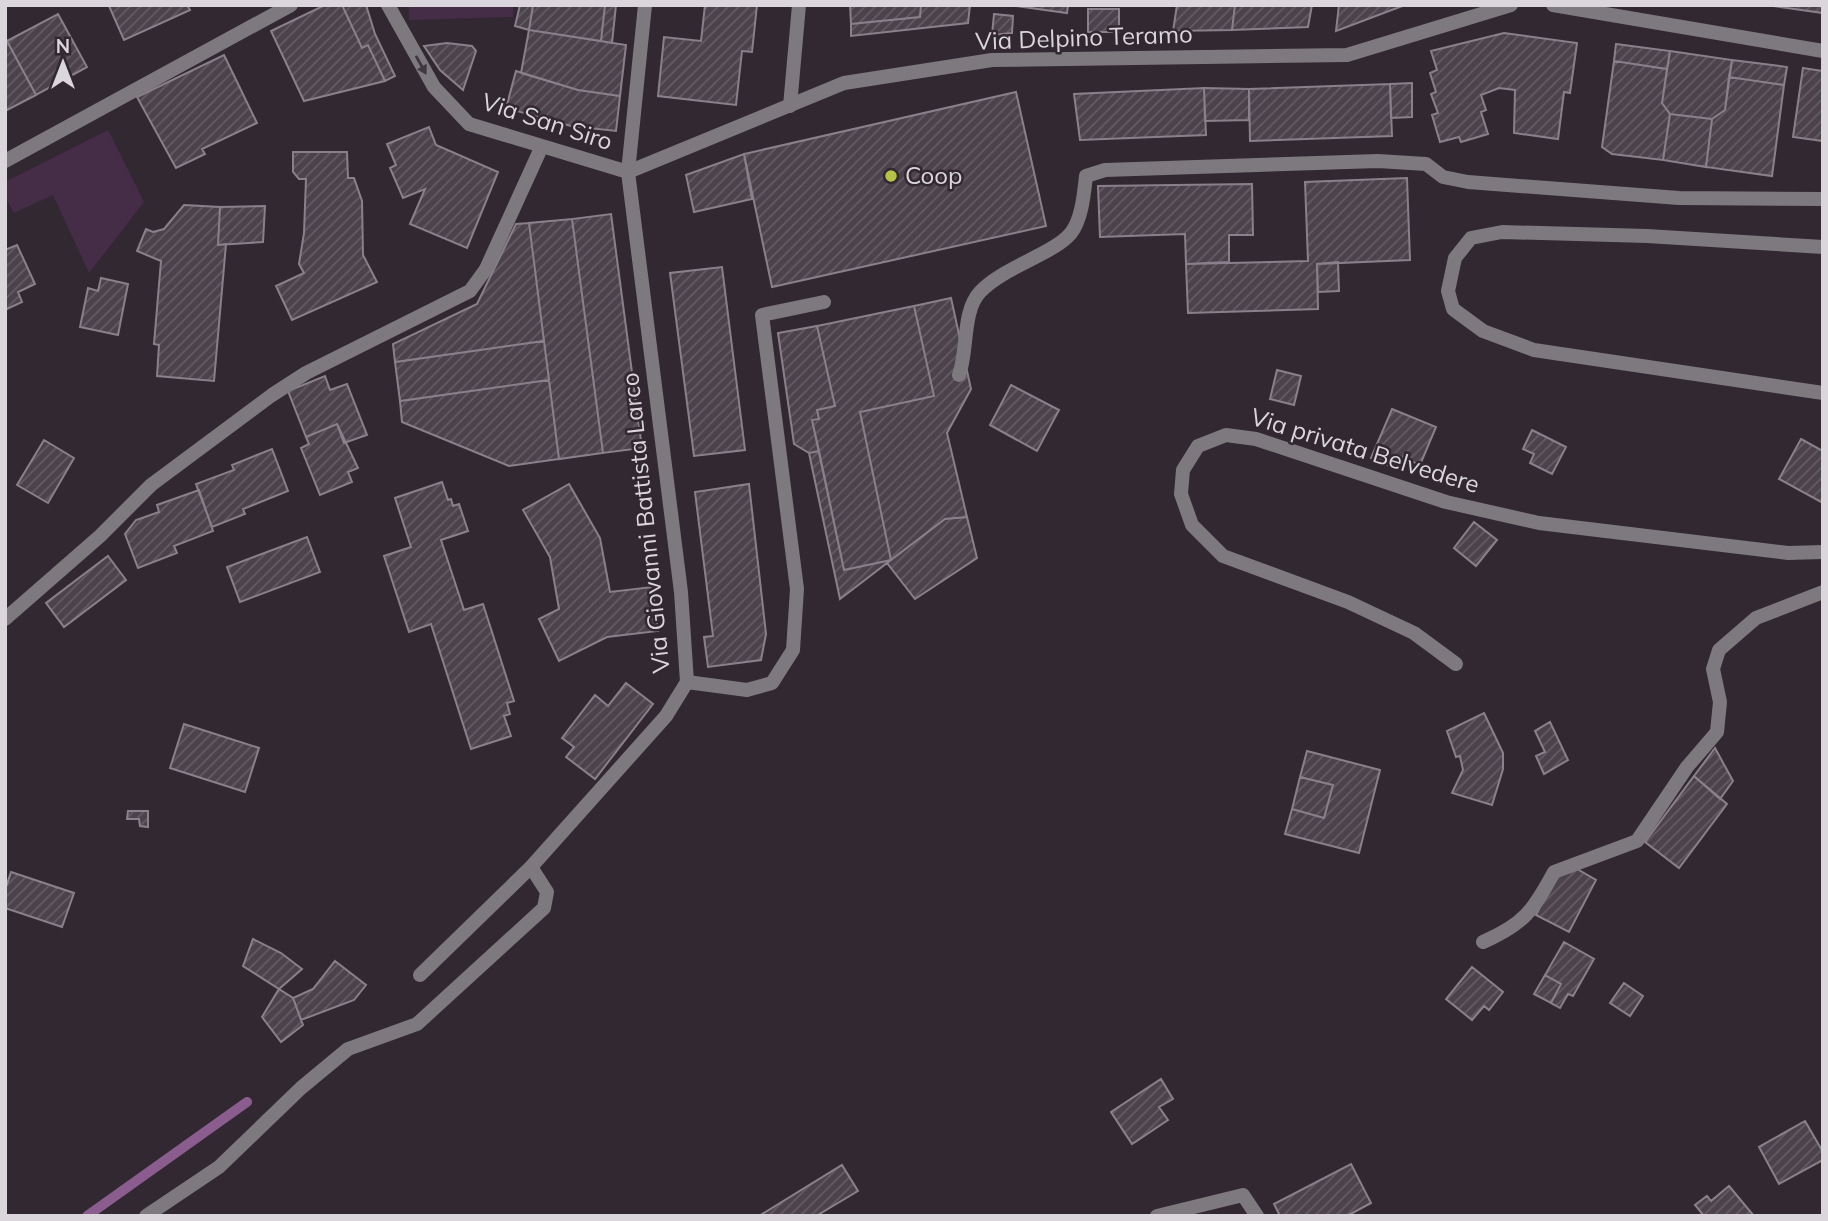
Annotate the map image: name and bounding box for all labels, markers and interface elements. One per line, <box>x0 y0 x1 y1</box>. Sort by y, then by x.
street label: Via Delpino Teramo <box>975 18 1193 56</box>
north arrow <box>28 28 98 98</box>
text: N <box>56 34 70 58</box>
one-way arrow <box>416 55 427 75</box>
street label: Via San Siro <box>478 86 616 156</box>
place label: Coop <box>905 160 962 190</box>
marker: Coop <box>883 168 899 184</box>
street label: Via Giovanni Battista Larco <box>614 371 676 675</box>
street label: Via privata Belvedere <box>1247 401 1483 499</box>

